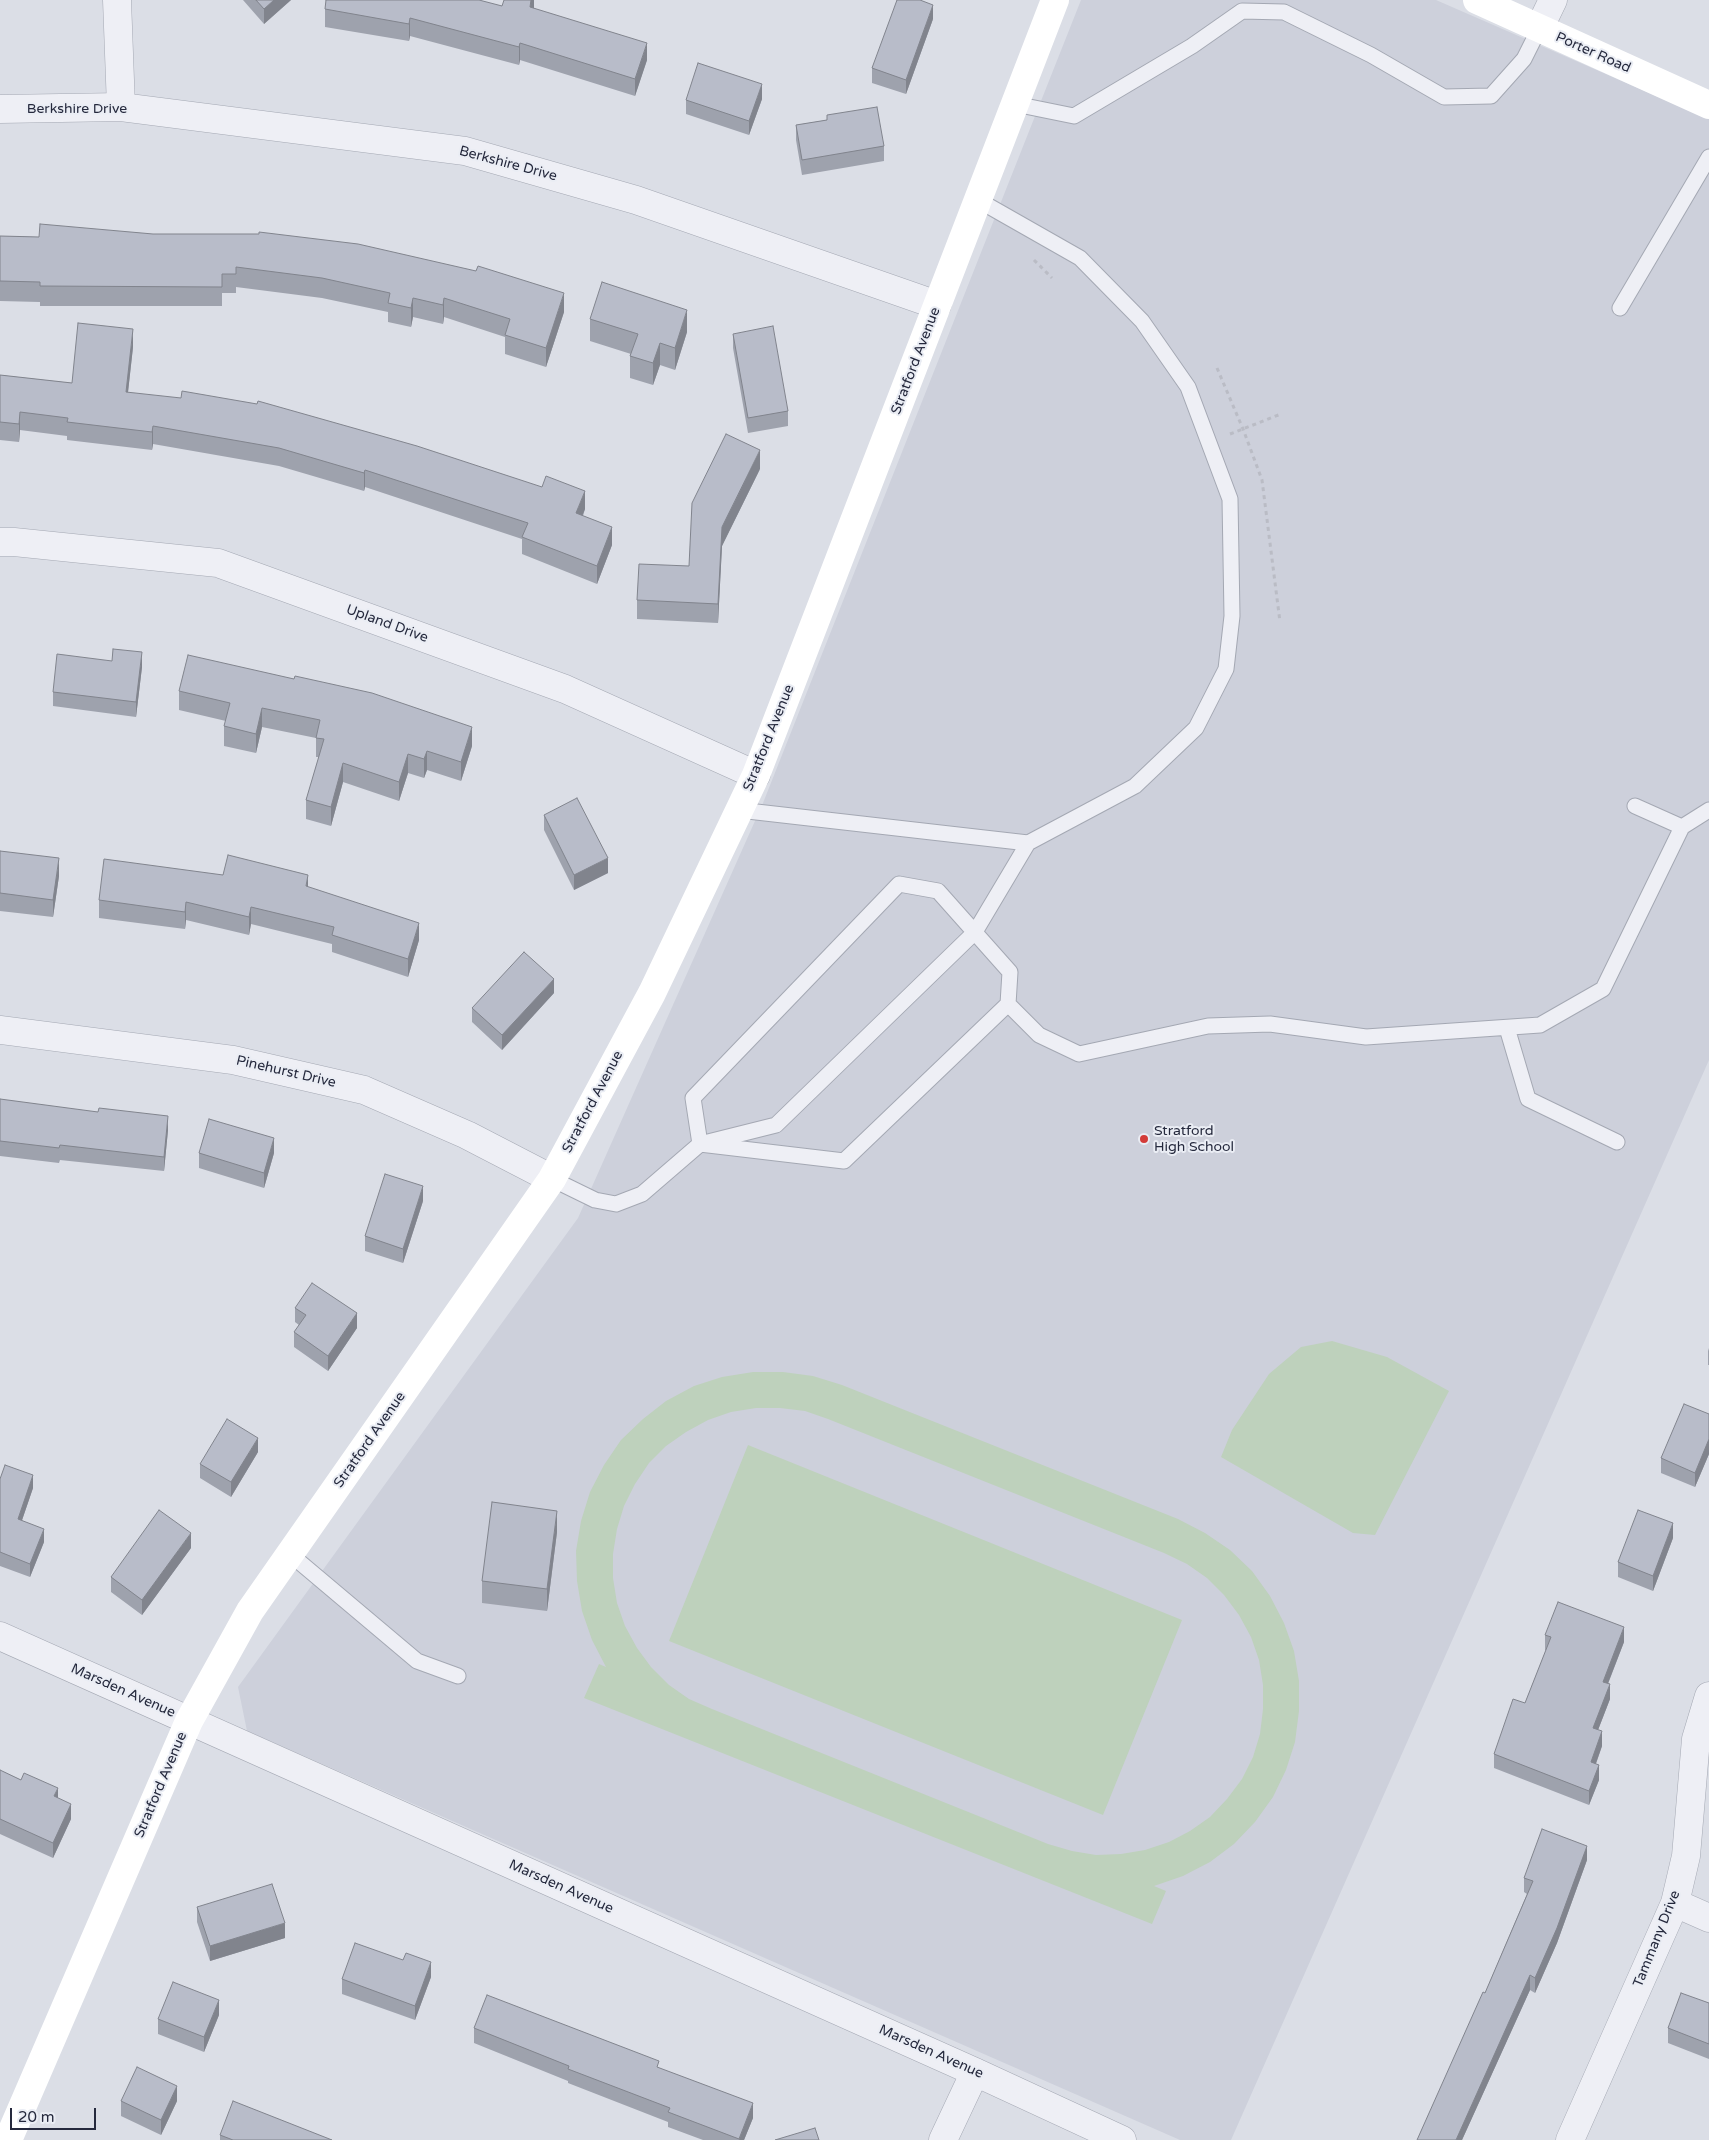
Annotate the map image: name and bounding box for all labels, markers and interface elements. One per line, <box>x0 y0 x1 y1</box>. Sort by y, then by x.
street label: Porter Road <box>1553 29 1633 77</box>
street label: Berkshire Drive <box>27 101 127 117</box>
street label: Berkshire Drive <box>457 143 559 185</box>
street label: Stratford Avenue <box>888 305 944 417</box>
street label: Upland Drive <box>344 601 430 647</box>
street label: Stratford Avenue <box>740 682 798 794</box>
street label: Stratford Avenue <box>559 1048 627 1156</box>
street label: Pinehurst Drive <box>235 1052 337 1092</box>
place label: Stratford High School <box>1154 1123 1234 1156</box>
marker: Stratford High School <box>1138 1133 1150 1145</box>
street label: Stratford Avenue <box>331 1389 409 1491</box>
street label: Marsden Avenue <box>68 1660 178 1722</box>
street label: Stratford Avenue <box>131 1730 191 1840</box>
street label: Marsden Avenue <box>506 1856 616 1918</box>
street label: Tammany Drive <box>1630 1888 1684 1990</box>
street label: Marsden Avenue <box>876 2021 986 2083</box>
scale bar <box>12 2098 99 2130</box>
text: 20 m <box>18 2108 55 2126</box>

